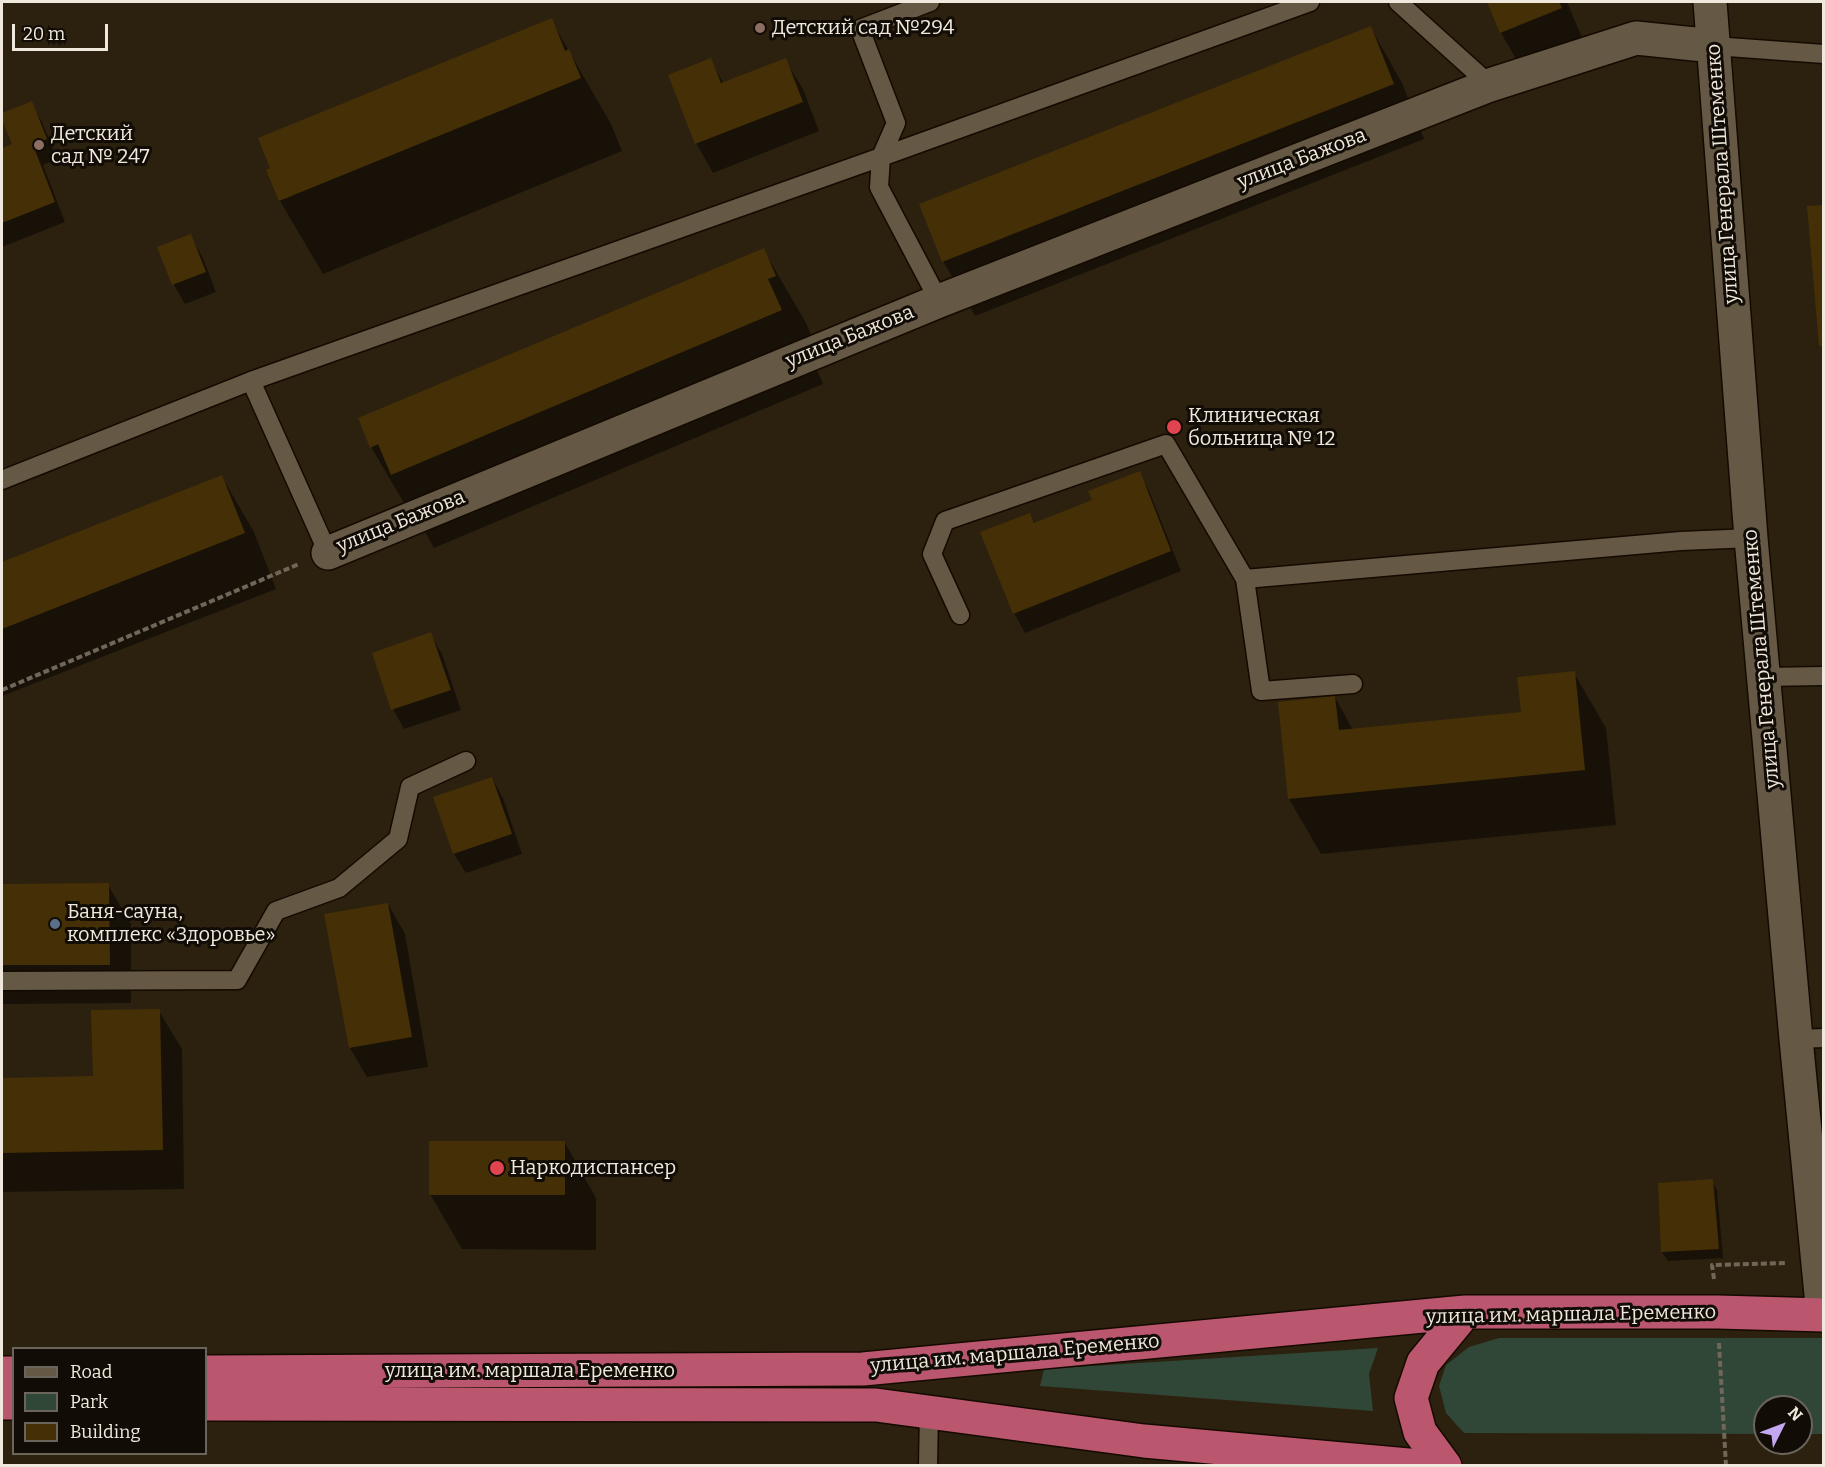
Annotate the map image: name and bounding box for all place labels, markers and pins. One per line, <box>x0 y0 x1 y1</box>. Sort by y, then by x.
place label: Детский сад №294 <box>772 16 955 40</box>
marker: Детский сад №294 <box>753 21 767 35</box>
place label: Детский сад № 247 <box>51 122 150 169</box>
marker: Детский сад № 247 <box>32 138 46 152</box>
place label: Клиническая больница № 12 <box>1188 404 1335 451</box>
marker: Клиническая больница № 12 <box>1165 418 1183 436</box>
place label: Баня-сауна, комплекс «Здоровье» <box>67 900 276 947</box>
marker: Баня-сауна, комплекс «Здоровье» <box>48 917 62 931</box>
place label: Наркодиспансер <box>510 1156 676 1180</box>
marker: Наркодиспансер <box>488 1159 506 1177</box>

